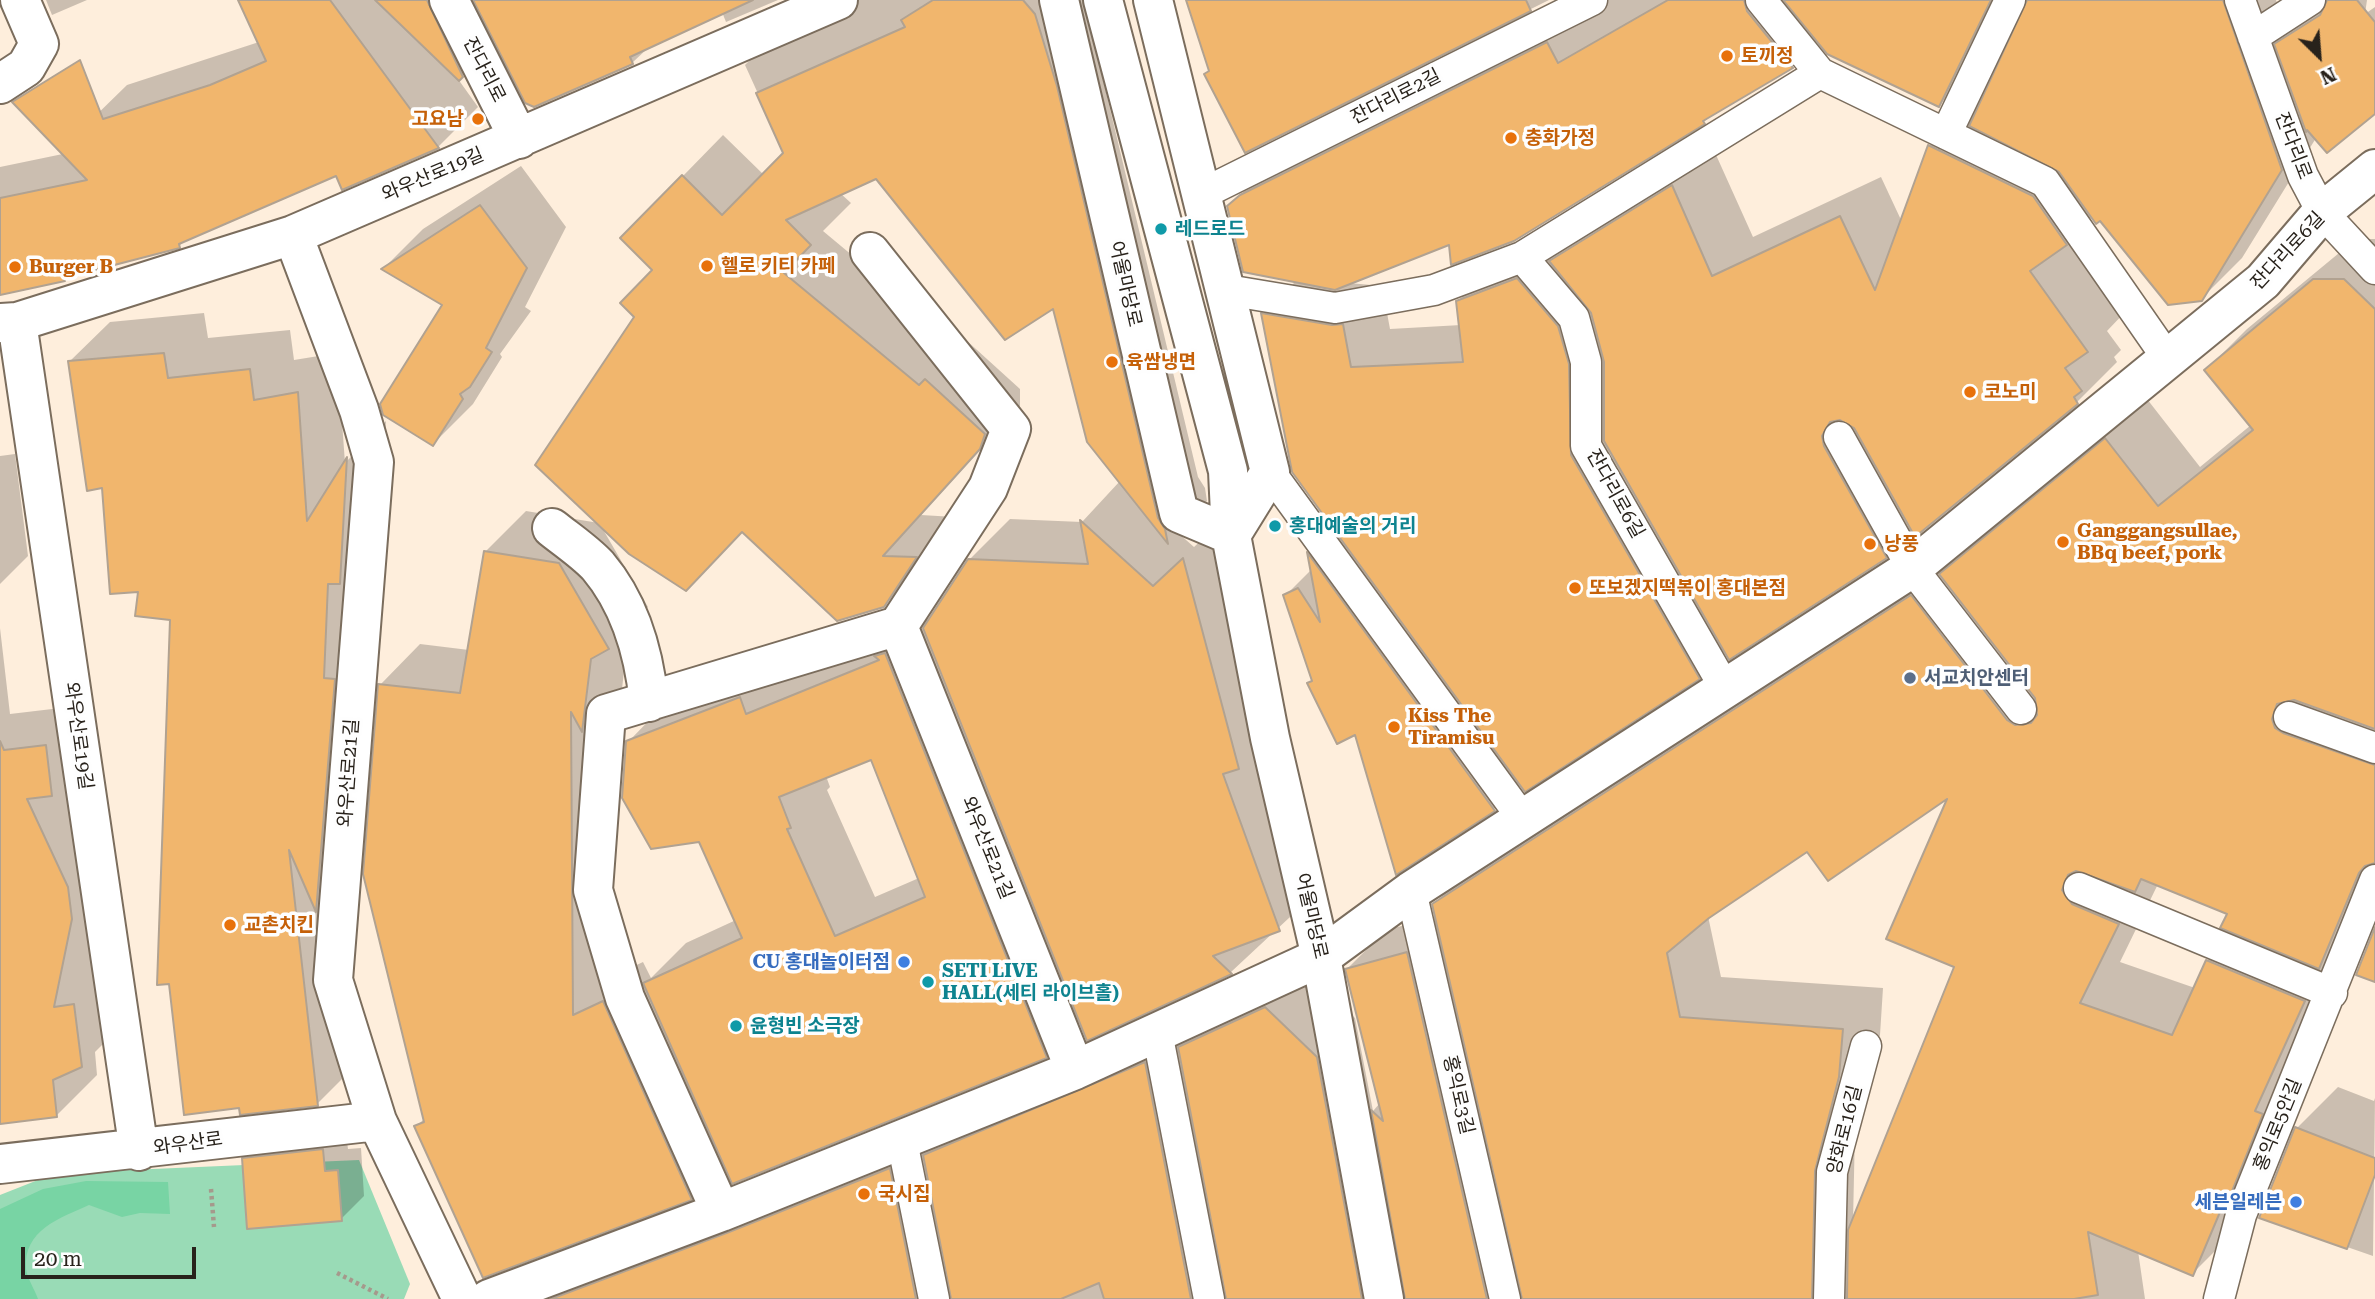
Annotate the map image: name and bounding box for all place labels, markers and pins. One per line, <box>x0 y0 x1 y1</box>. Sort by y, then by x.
place label: 토끼정 <box>1741 45 1793 67</box>
marker: 토끼정 <box>1719 48 1735 64</box>
place label: 고요남 <box>412 108 464 130</box>
marker: 고요남 <box>470 111 486 127</box>
place label: 충화가정 <box>1525 127 1595 149</box>
marker: 충화가정 <box>1503 130 1519 146</box>
place label: 레드로드 <box>1175 218 1245 240</box>
marker: 레드로드 <box>1153 221 1169 237</box>
place label: 헬로 키티 카페 <box>721 255 835 277</box>
place label: Burger B <box>29 256 113 278</box>
marker: 헬로 키티 카페 <box>699 258 715 274</box>
marker: Burger B <box>7 259 23 275</box>
place label: 육쌈냉면 <box>1126 351 1196 373</box>
marker: 육쌈냉면 <box>1104 354 1120 370</box>
place label: 코노미 <box>1984 381 2036 403</box>
marker: 코노미 <box>1962 384 1978 400</box>
place label: 홍대예술의 거리 <box>1289 515 1416 537</box>
marker: 홍대예술의 거리 <box>1267 518 1283 534</box>
place label: Ganggangsullae, BBq beef, pork <box>2077 520 2238 564</box>
place label: 낭풍 <box>1884 533 1919 555</box>
marker: Ganggangsullae, BBq beef, pork <box>2055 534 2071 550</box>
marker: 낭풍 <box>1862 536 1878 552</box>
place label: 또보겠지떡볶이 홍대본점 <box>1589 577 1786 599</box>
marker: 또보겠지떡볶이 홍대본점 <box>1567 580 1583 596</box>
place label: 서교치안센터 <box>1924 667 2029 689</box>
marker: 서교치안센터 <box>1902 670 1918 686</box>
place label: Kiss The Tiramisu <box>1408 705 1494 749</box>
marker: Kiss The Tiramisu <box>1386 719 1402 735</box>
place label: 교촌치킨 <box>244 914 314 936</box>
marker: 교촌치킨 <box>222 917 238 933</box>
place label: CU 홍대놀이터점 <box>752 951 890 973</box>
marker: CU 홍대놀이터점 <box>896 954 912 970</box>
place label: SETI LIVE HALL(세티 라이브홀) <box>942 960 1119 1004</box>
marker: SETI LIVE HALL(세티 라이브홀) <box>920 974 936 990</box>
place label: 윤형빈 소극장 <box>750 1015 860 1037</box>
marker: 윤형빈 소극장 <box>728 1018 744 1034</box>
place label: 국시집 <box>878 1183 930 1205</box>
marker: 국시집 <box>856 1186 872 1202</box>
place label: 세븐일레븐 <box>2195 1191 2282 1213</box>
marker: 세븐일레븐 <box>2288 1194 2304 1210</box>

